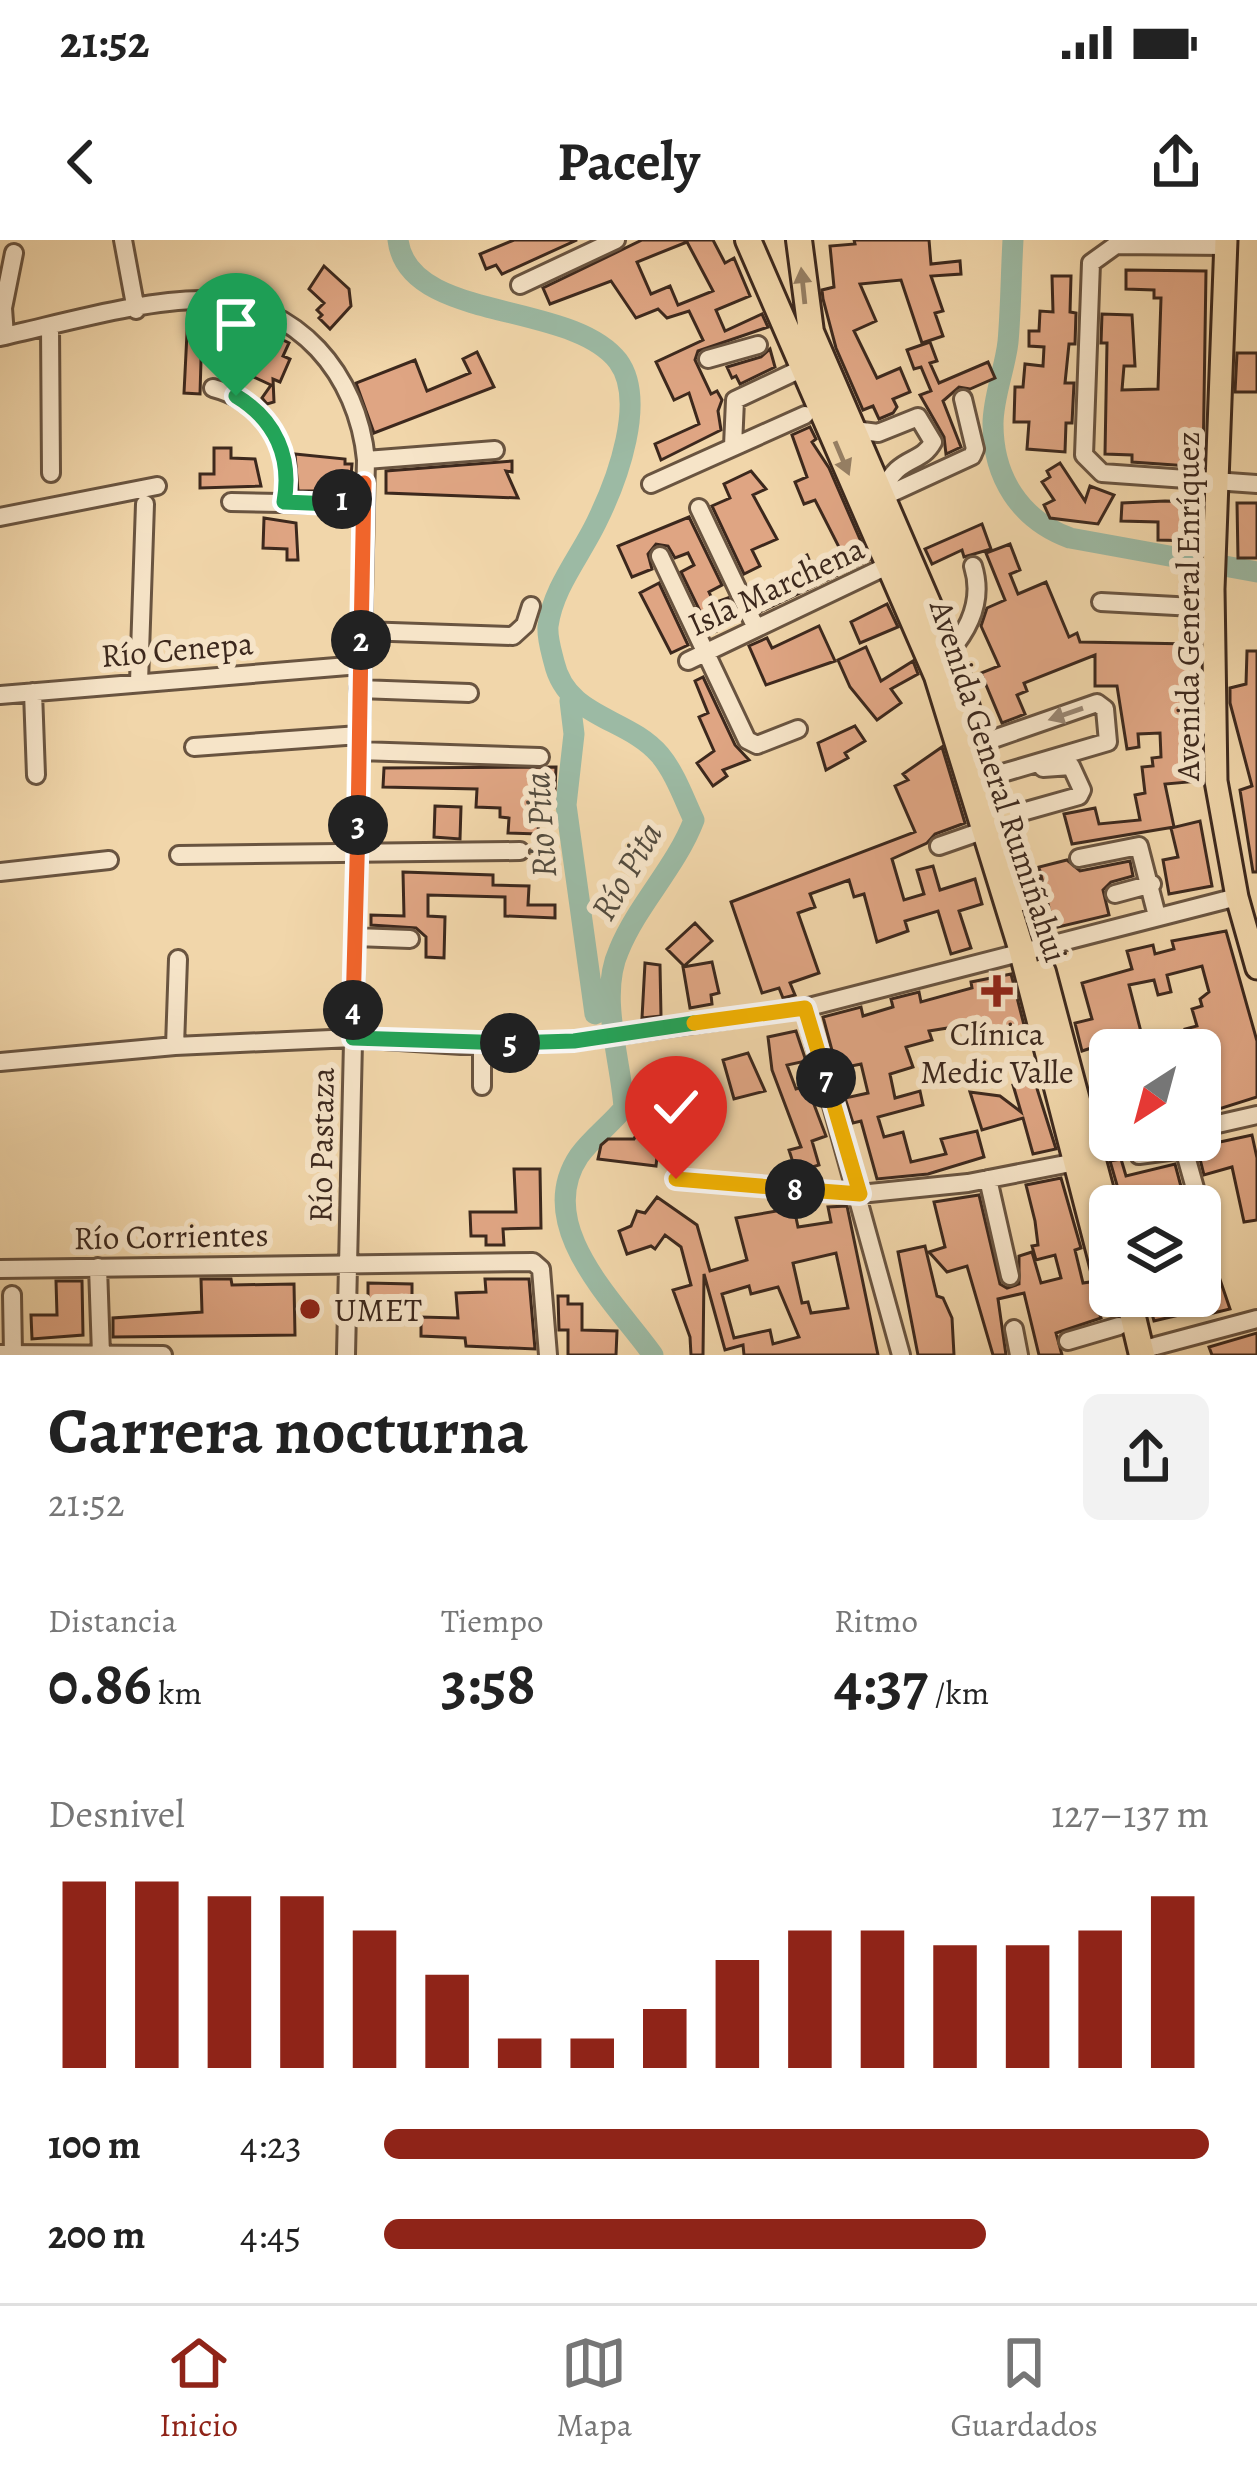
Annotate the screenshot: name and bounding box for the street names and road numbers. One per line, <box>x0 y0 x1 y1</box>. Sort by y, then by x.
street label: Avenida General Enríquez <box>1165 431 1210 782</box>
street label: Isla Marchena <box>681 525 872 646</box>
street label: Avenida General Rumiñahui <box>919 593 1079 968</box>
street label: Río Cenepa <box>99 620 256 678</box>
street label: Río Pastaza <box>297 1066 345 1223</box>
street label: Río Corrientes <box>73 1212 269 1260</box>

